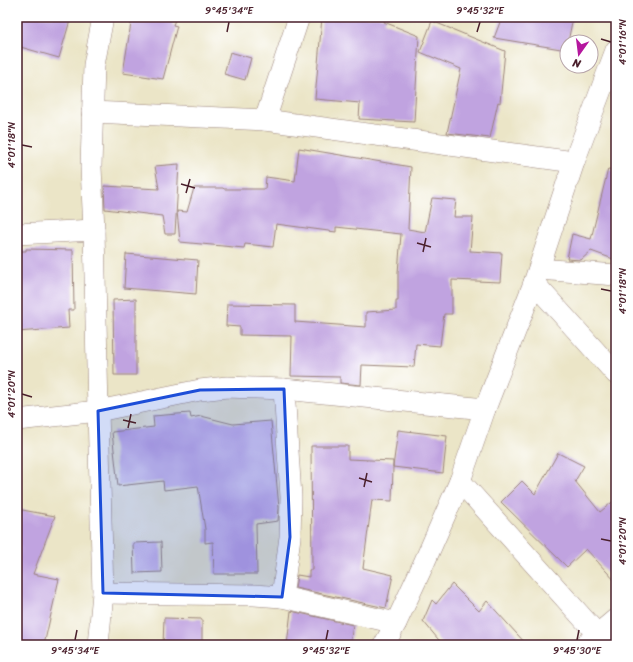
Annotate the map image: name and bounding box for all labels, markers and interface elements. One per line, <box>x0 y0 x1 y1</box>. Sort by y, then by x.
text: 9°45'34"E <box>205 2 254 20</box>
text: 9°45'32"E <box>456 2 505 20</box>
text: 4°01'16"N <box>614 19 632 65</box>
north arrow <box>559 34 599 74</box>
text: N <box>570 53 584 74</box>
text: 4°01'18"N <box>3 122 21 168</box>
text: 4°01'18"N <box>614 268 632 314</box>
text: 4°01'20"N <box>3 370 21 418</box>
text: 4°01'20"N <box>614 517 632 565</box>
text: 9°45'34"E <box>51 642 100 660</box>
text: 9°45'32"E <box>302 642 351 660</box>
text: 9°45'30"E <box>553 642 602 660</box>

